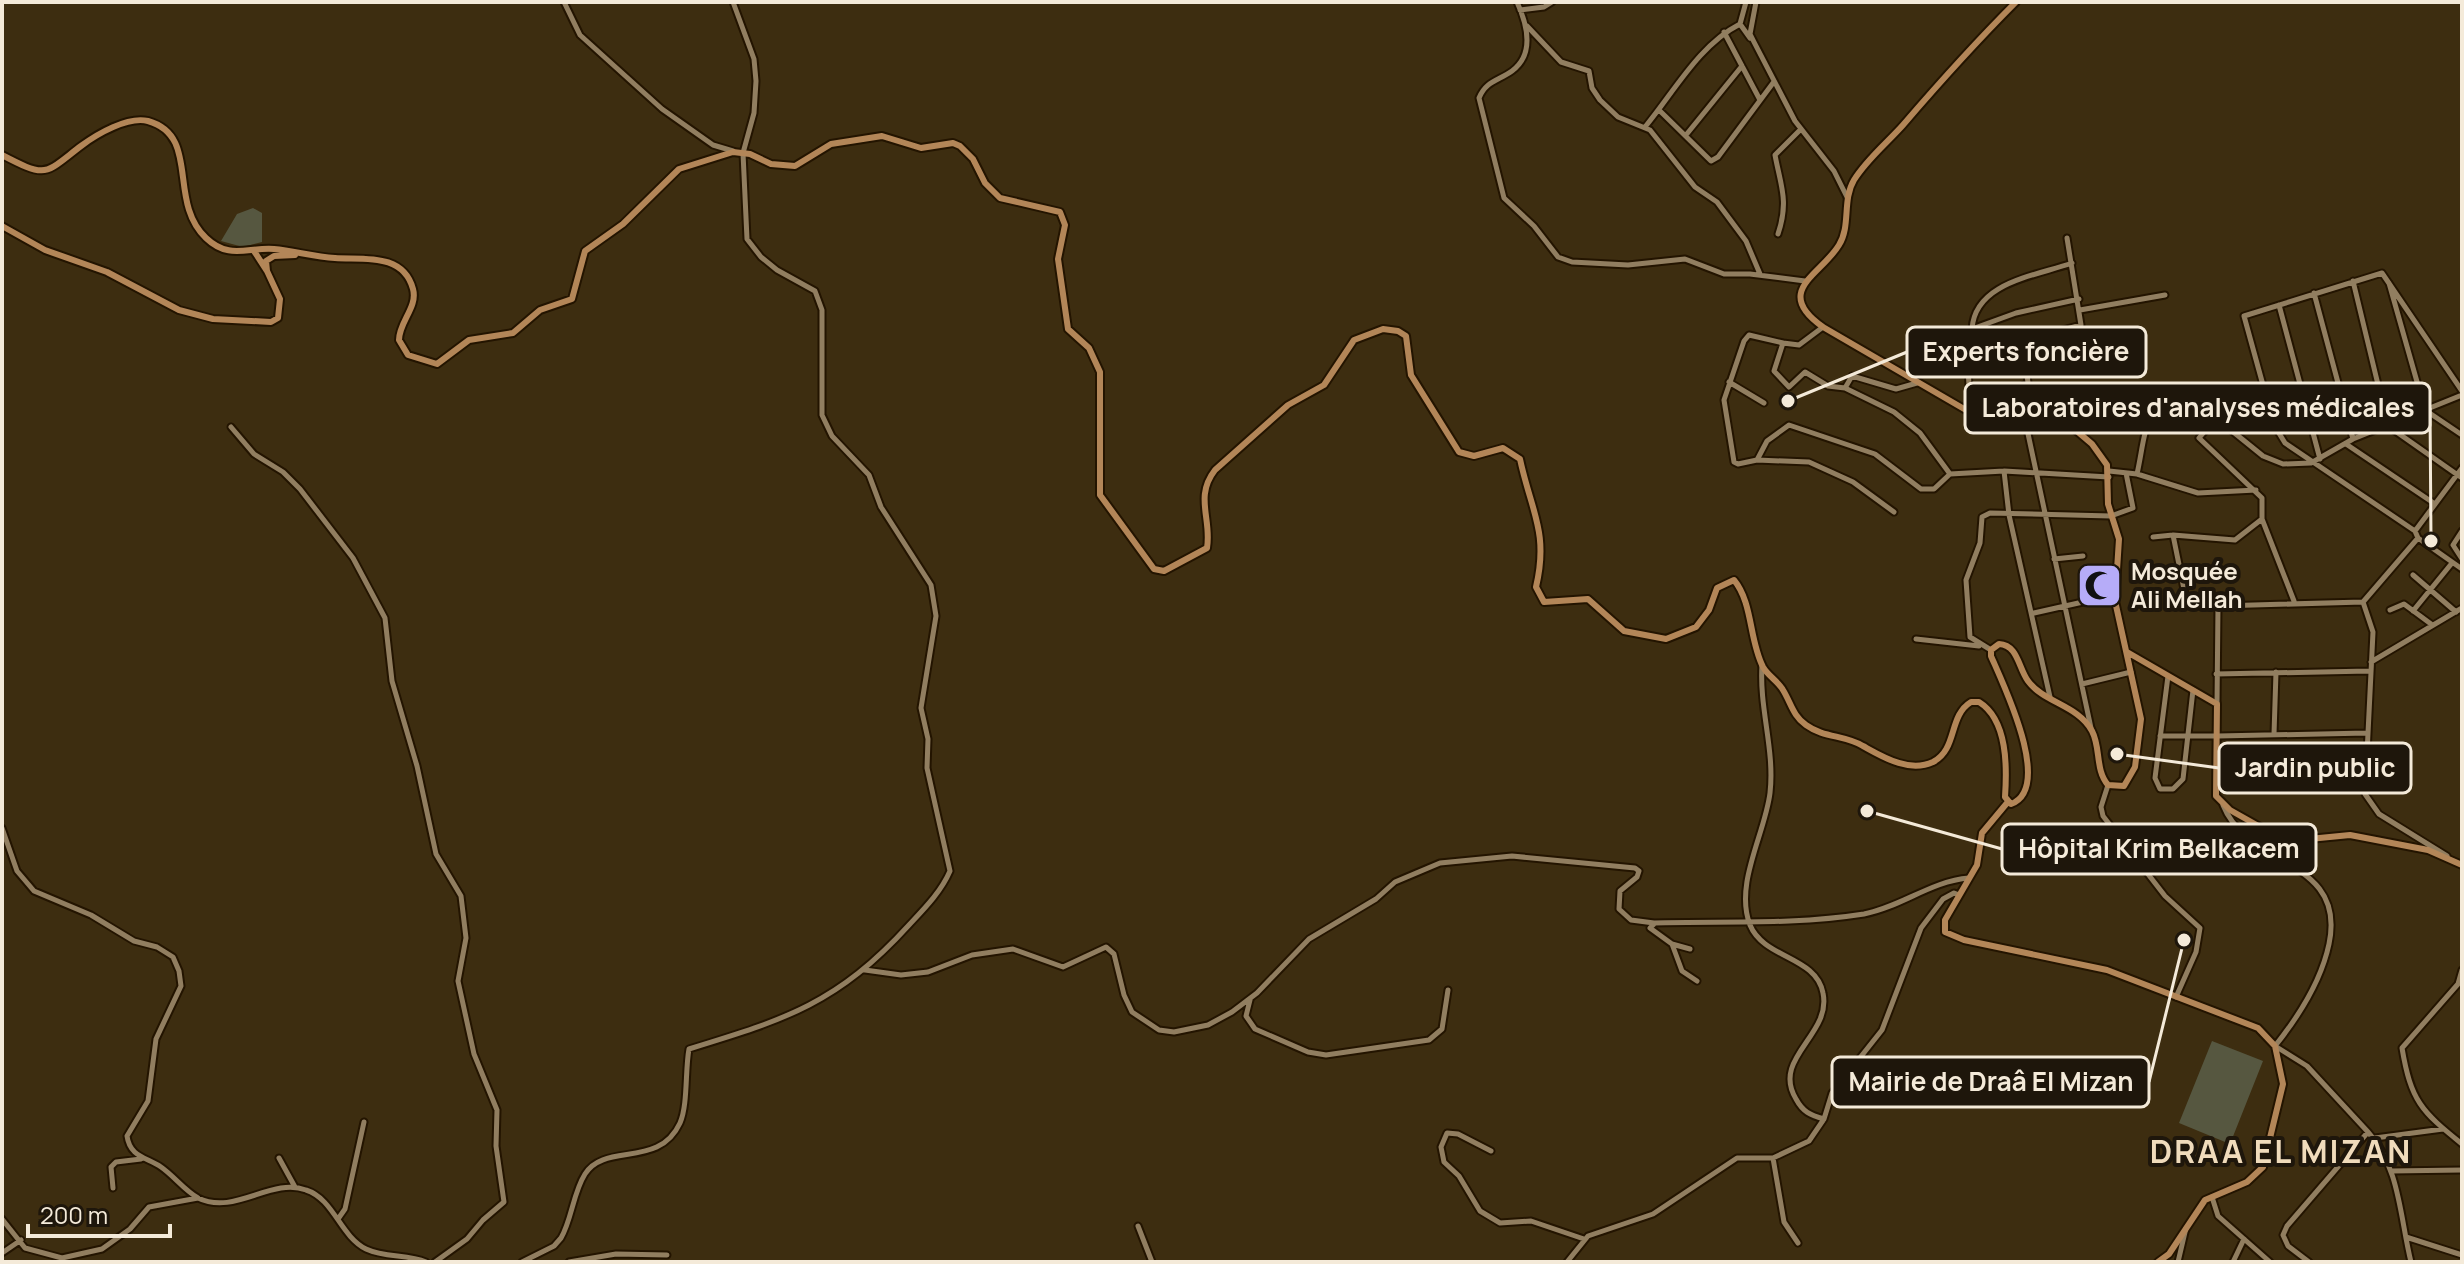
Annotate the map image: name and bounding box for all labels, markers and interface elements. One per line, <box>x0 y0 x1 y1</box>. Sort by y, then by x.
callout: Experts foncière <box>1907 327 2146 377</box>
text: Experts foncière <box>1923 333 2129 369</box>
callout: Laboratoires d'analyses médicales <box>1965 383 2430 433</box>
text: Laboratoires d'analyses médicales <box>1981 389 2415 425</box>
place label: Mosquée Ali Mellah <box>2131 554 2243 615</box>
mosque icon: Mosquée Ali Mellah <box>2076 562 2124 610</box>
callout: Jardin public <box>2219 743 2411 793</box>
text: Jardin public <box>2235 749 2395 785</box>
callout: Hôpital Krim Belkacem <box>2002 824 2316 874</box>
text: Hôpital Krim Belkacem <box>2018 830 2300 866</box>
callout: Mairie de Draâ El Mizan <box>1832 1057 2149 1107</box>
text: Mairie de Draâ El Mizan <box>1849 1063 2133 1099</box>
district label: DRAA EL MIZAN <box>2150 1129 2412 1173</box>
scale bar <box>28 1188 170 1238</box>
text: 200 m <box>40 1198 108 1231</box>

